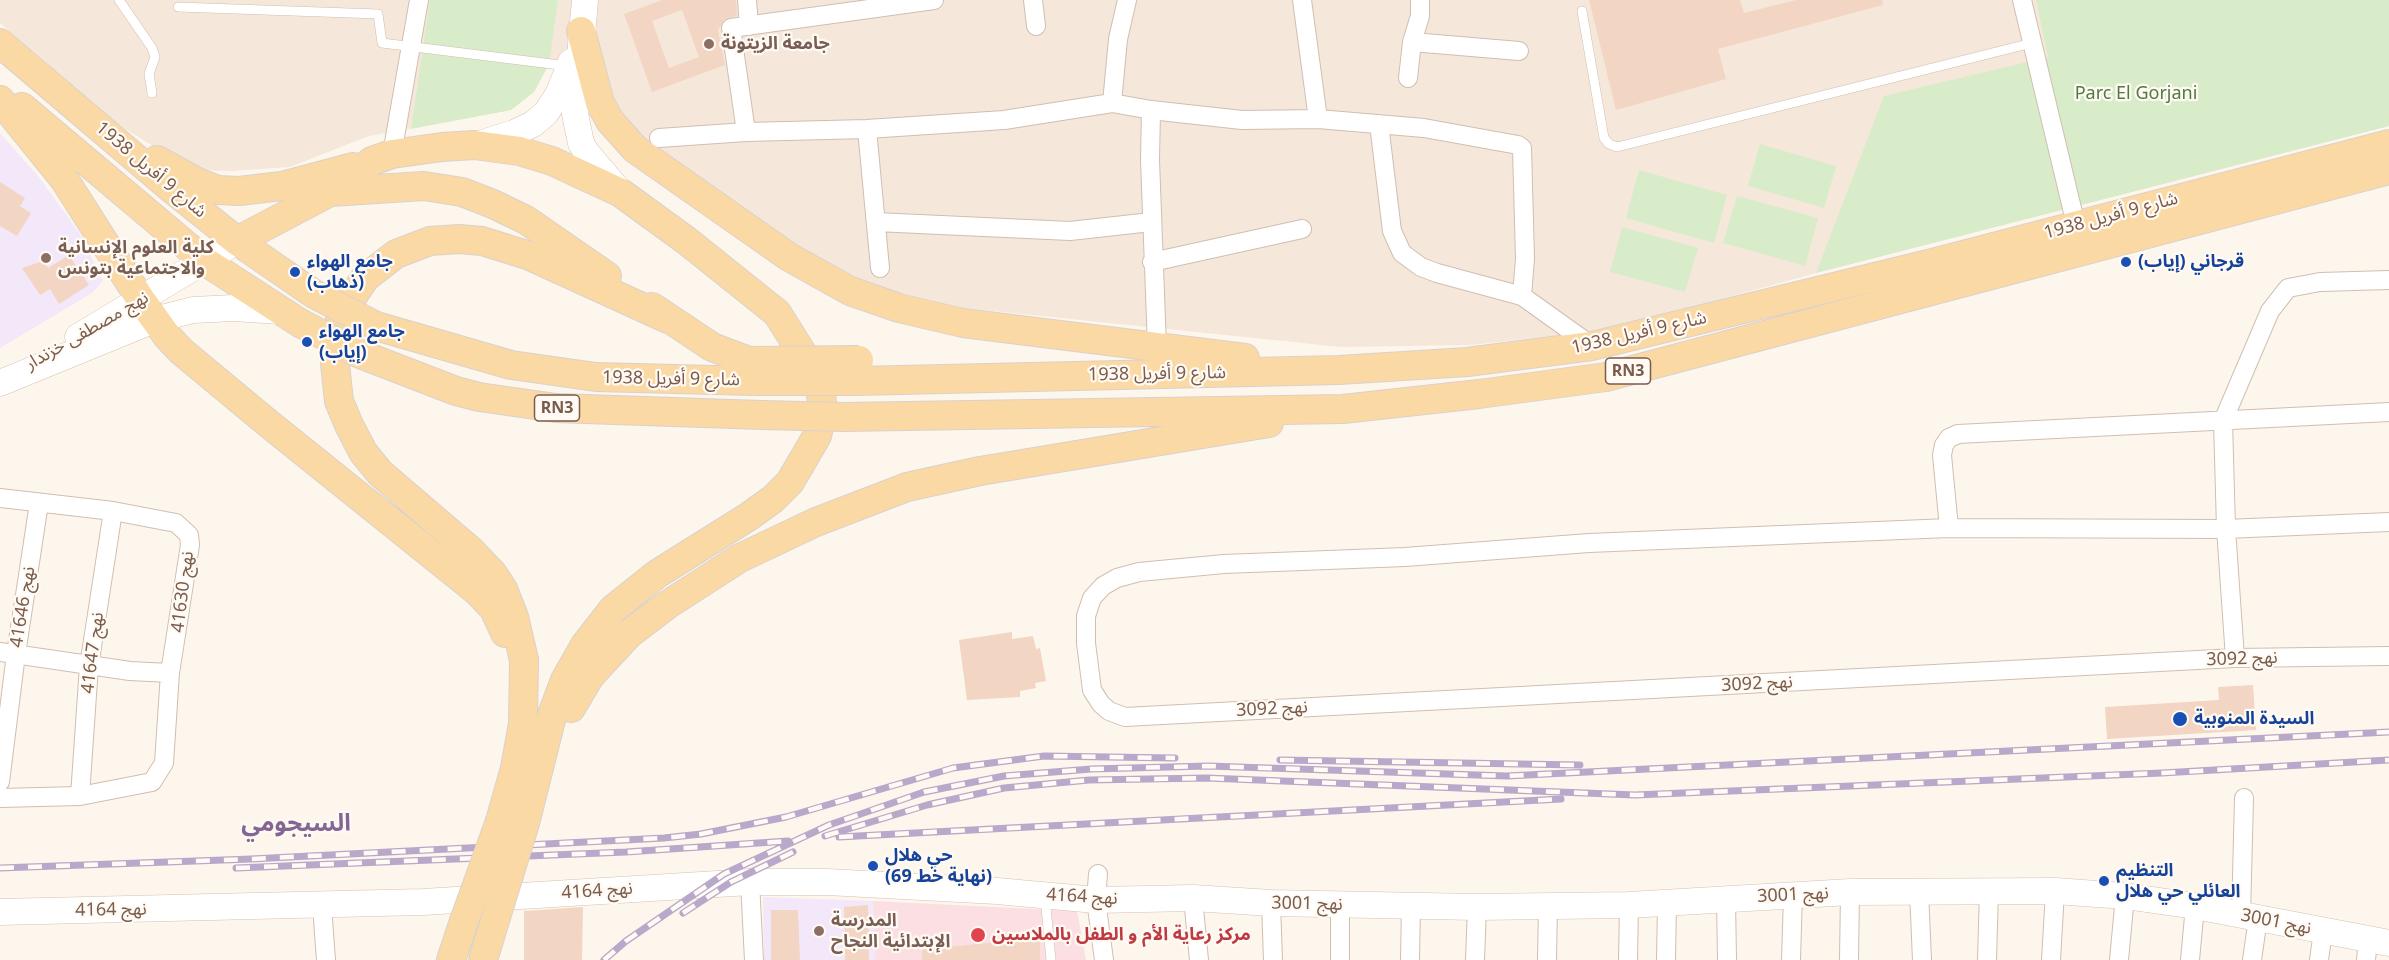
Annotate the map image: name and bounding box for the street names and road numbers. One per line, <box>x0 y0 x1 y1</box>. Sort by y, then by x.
street label: شارع 9 أفريل 1938 <box>91 117 211 223</box>
street label: شارع 9 أفريل 1938 <box>2042 188 2180 244</box>
street label: نهج مصطفى خزندار <box>21 287 153 375</box>
street label: شارع 9 أفريل 1938 <box>1569 307 1709 359</box>
road number: RN3 <box>1606 358 1650 384</box>
street label: شارع 9 أفريل 1938 <box>1088 362 1226 386</box>
street label: شارع 9 أفريل 1938 <box>602 367 740 391</box>
road number: RN3 <box>534 395 580 421</box>
street label: نهج 41630 <box>167 550 199 634</box>
street label: نهج 41646 <box>6 565 40 649</box>
street label: نهج 41647 <box>77 611 109 695</box>
street label: نهج 3092 <box>2206 647 2278 671</box>
street label: نهج 3092 <box>1721 671 1793 697</box>
street label: نهج 3092 <box>1236 696 1308 722</box>
street label: نهج 4164 <box>561 878 633 904</box>
street label: نهج 3001 <box>1757 882 1829 908</box>
street label: نهج 4164 <box>1046 884 1118 910</box>
street label: نهج 3001 <box>1271 893 1343 915</box>
street label: نهج 4164 <box>75 899 147 921</box>
street label: نهج 3001 <box>2239 905 2313 939</box>

